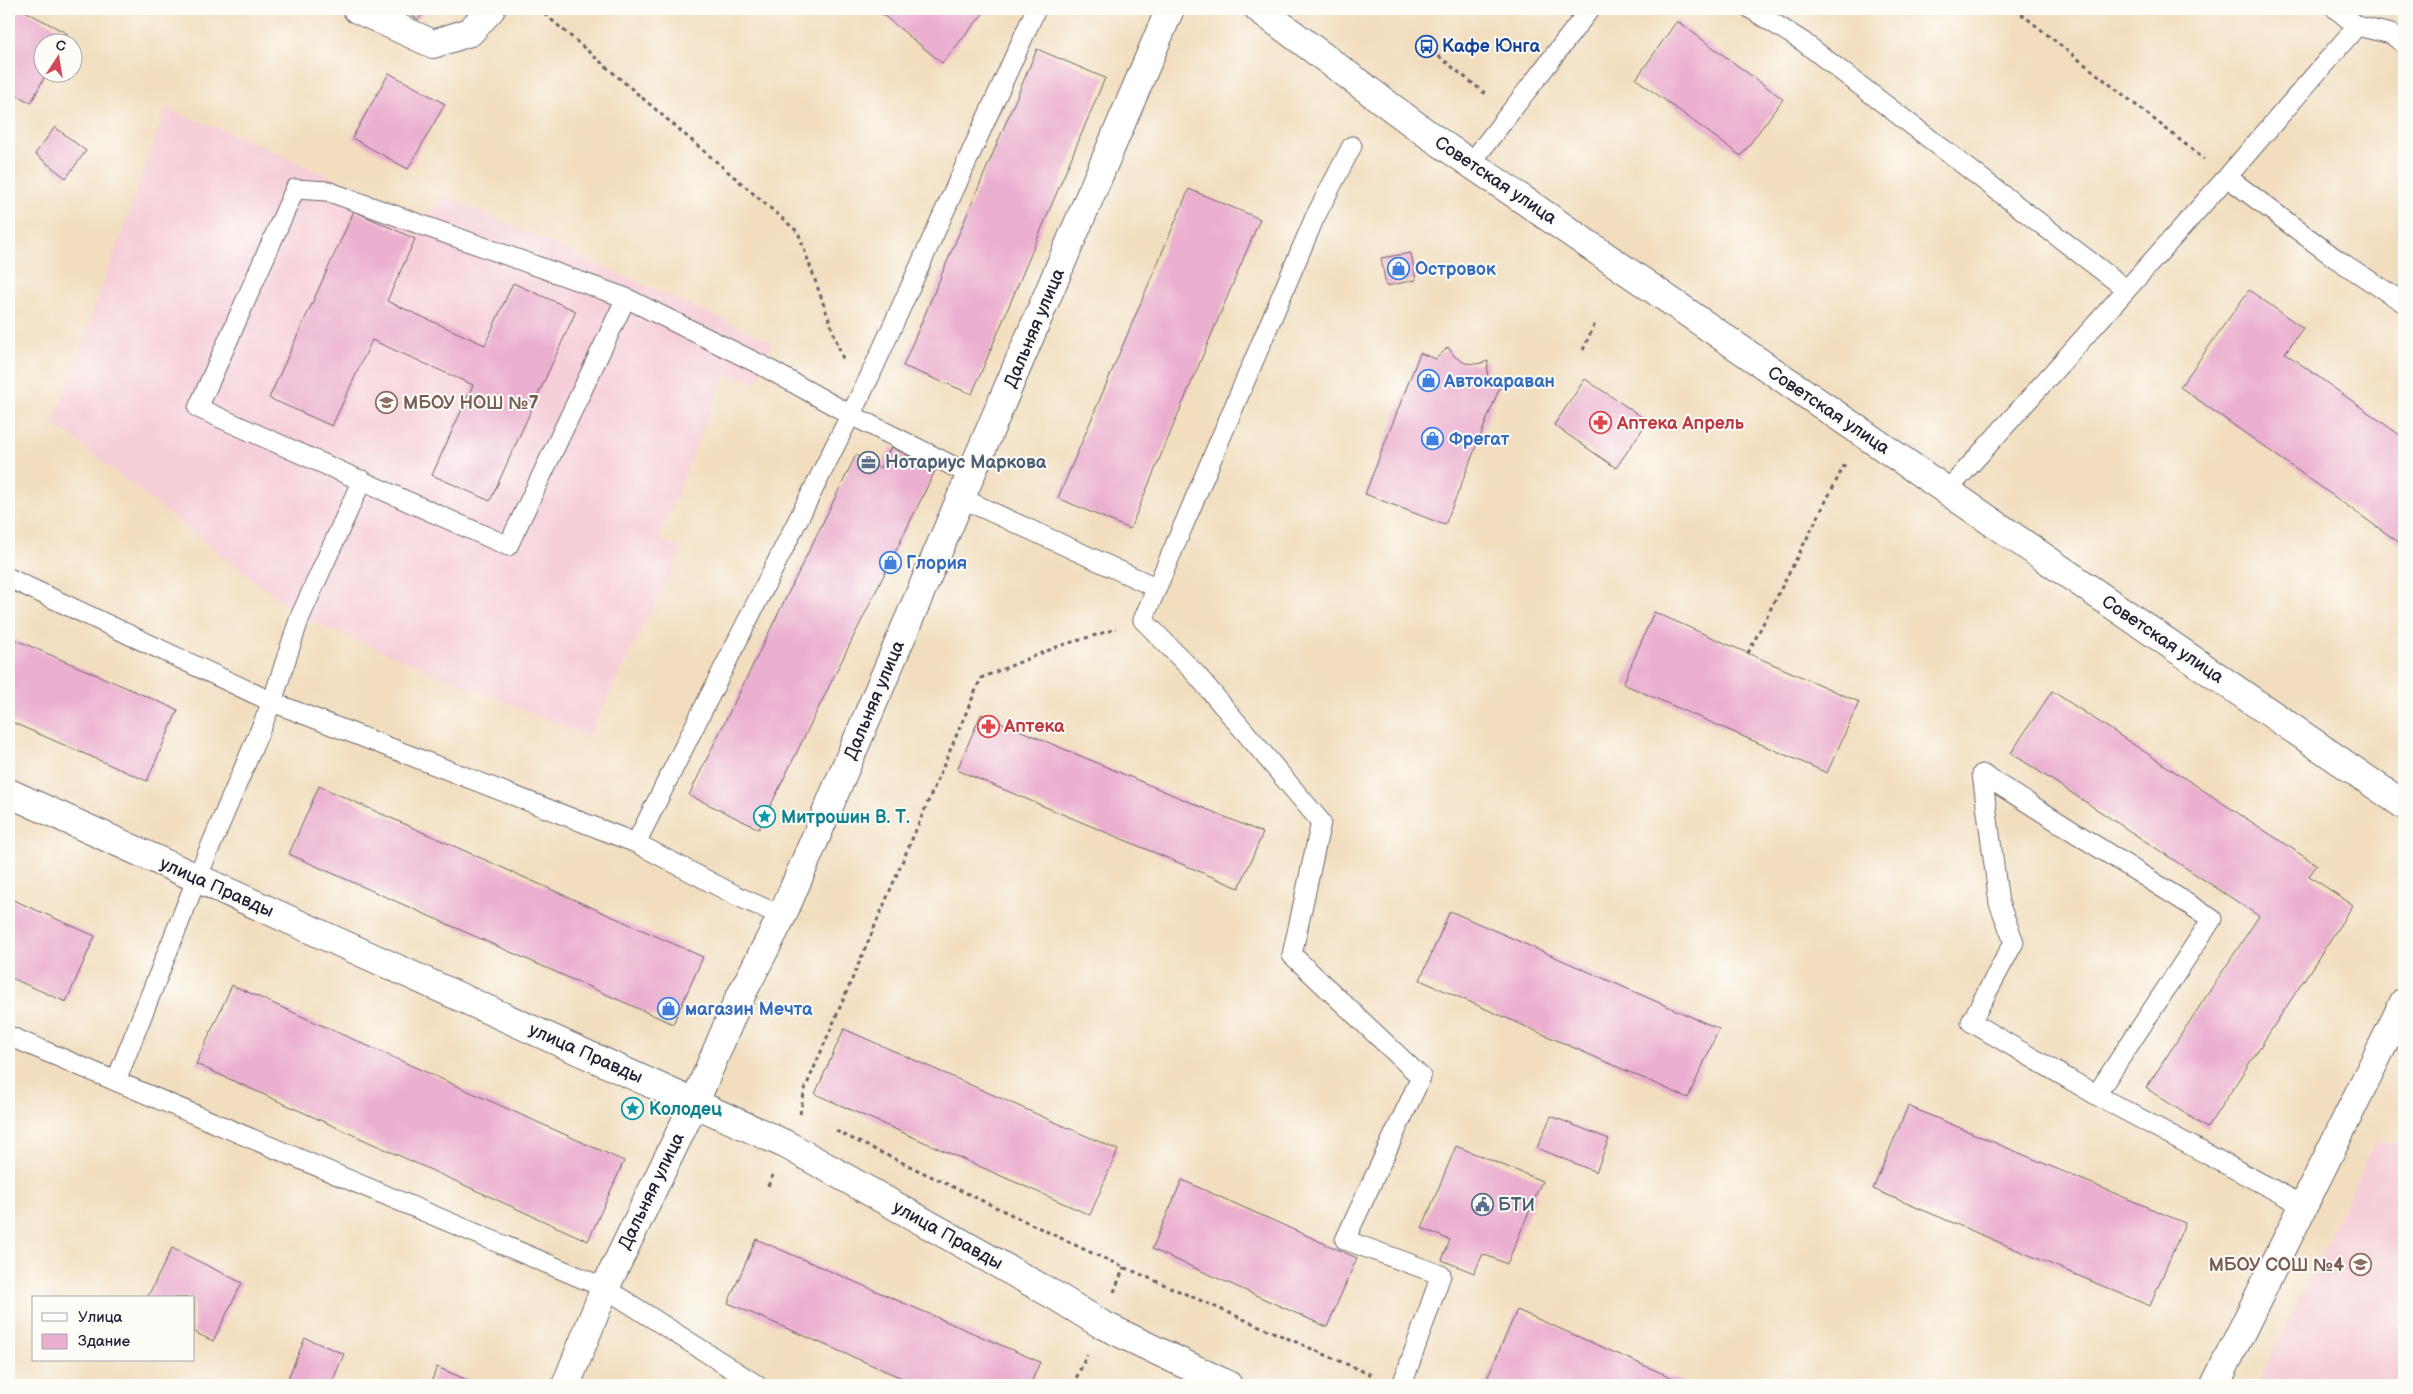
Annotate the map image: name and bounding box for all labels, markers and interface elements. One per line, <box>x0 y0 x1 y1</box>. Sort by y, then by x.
north arrow <box>32 32 82 82</box>
bus stop icon: Кафе Юнга <box>1414 34 1438 58</box>
text: С <box>54 36 67 55</box>
place label: Кафе Юнга <box>1442 36 1541 57</box>
street label: Советская улица <box>1431 132 1561 229</box>
shop icon: Островок <box>1387 257 1411 281</box>
place label: Островок <box>1415 259 1496 280</box>
street label: Дальняя улица <box>1000 265 1069 391</box>
street label: Советская улица <box>1764 362 1894 459</box>
shop icon: Автокараван <box>1416 369 1440 393</box>
place label: Автокараван <box>1443 371 1555 392</box>
school or university icon: МБОУ НОШ №7 <box>375 391 399 415</box>
place label: МБОУ НОШ №7 <box>403 393 539 414</box>
pharmacy icon: Аптека Апрель <box>1589 411 1613 435</box>
place label: Аптека Апрель <box>1616 413 1745 434</box>
shop icon: Фрегат <box>1421 427 1445 451</box>
place label: Фрегат <box>1449 429 1510 450</box>
office icon: Нотариус Маркова <box>857 450 881 474</box>
place label: Нотариус Маркова <box>885 452 1047 473</box>
shop icon: Глория <box>878 551 902 575</box>
place label: Глория <box>906 553 967 574</box>
street label: Советская улица <box>2098 591 2228 688</box>
street label: Дальняя улица <box>840 637 909 763</box>
pharmacy icon: Аптека <box>976 714 1000 738</box>
place label: Аптека <box>1003 716 1065 737</box>
place icon: Митрошин В. Т. <box>753 805 777 829</box>
place label: Митрошин В. Т. <box>781 807 910 828</box>
street label: улица Правды <box>157 853 277 922</box>
shop icon: магазин Мечта <box>657 997 681 1021</box>
place label: магазин Мечта <box>685 999 813 1020</box>
street label: улица Правды <box>526 1019 646 1088</box>
place icon: Колодец <box>621 1097 645 1121</box>
place label: Колодец <box>649 1099 722 1120</box>
street label: Дальняя улица <box>614 1129 689 1253</box>
public building icon: БТИ <box>1470 1193 1494 1217</box>
place label: БТИ <box>1498 1195 1535 1216</box>
street label: улица Правды <box>889 1197 1006 1274</box>
school or university icon: МБОУ СОШ №4 <box>2348 1253 2372 1277</box>
place label: МБОУ СОШ №4 <box>2209 1255 2344 1276</box>
legend <box>32 1296 195 1362</box>
text: Улица <box>78 1308 123 1327</box>
text: Здание <box>78 1332 130 1351</box>

